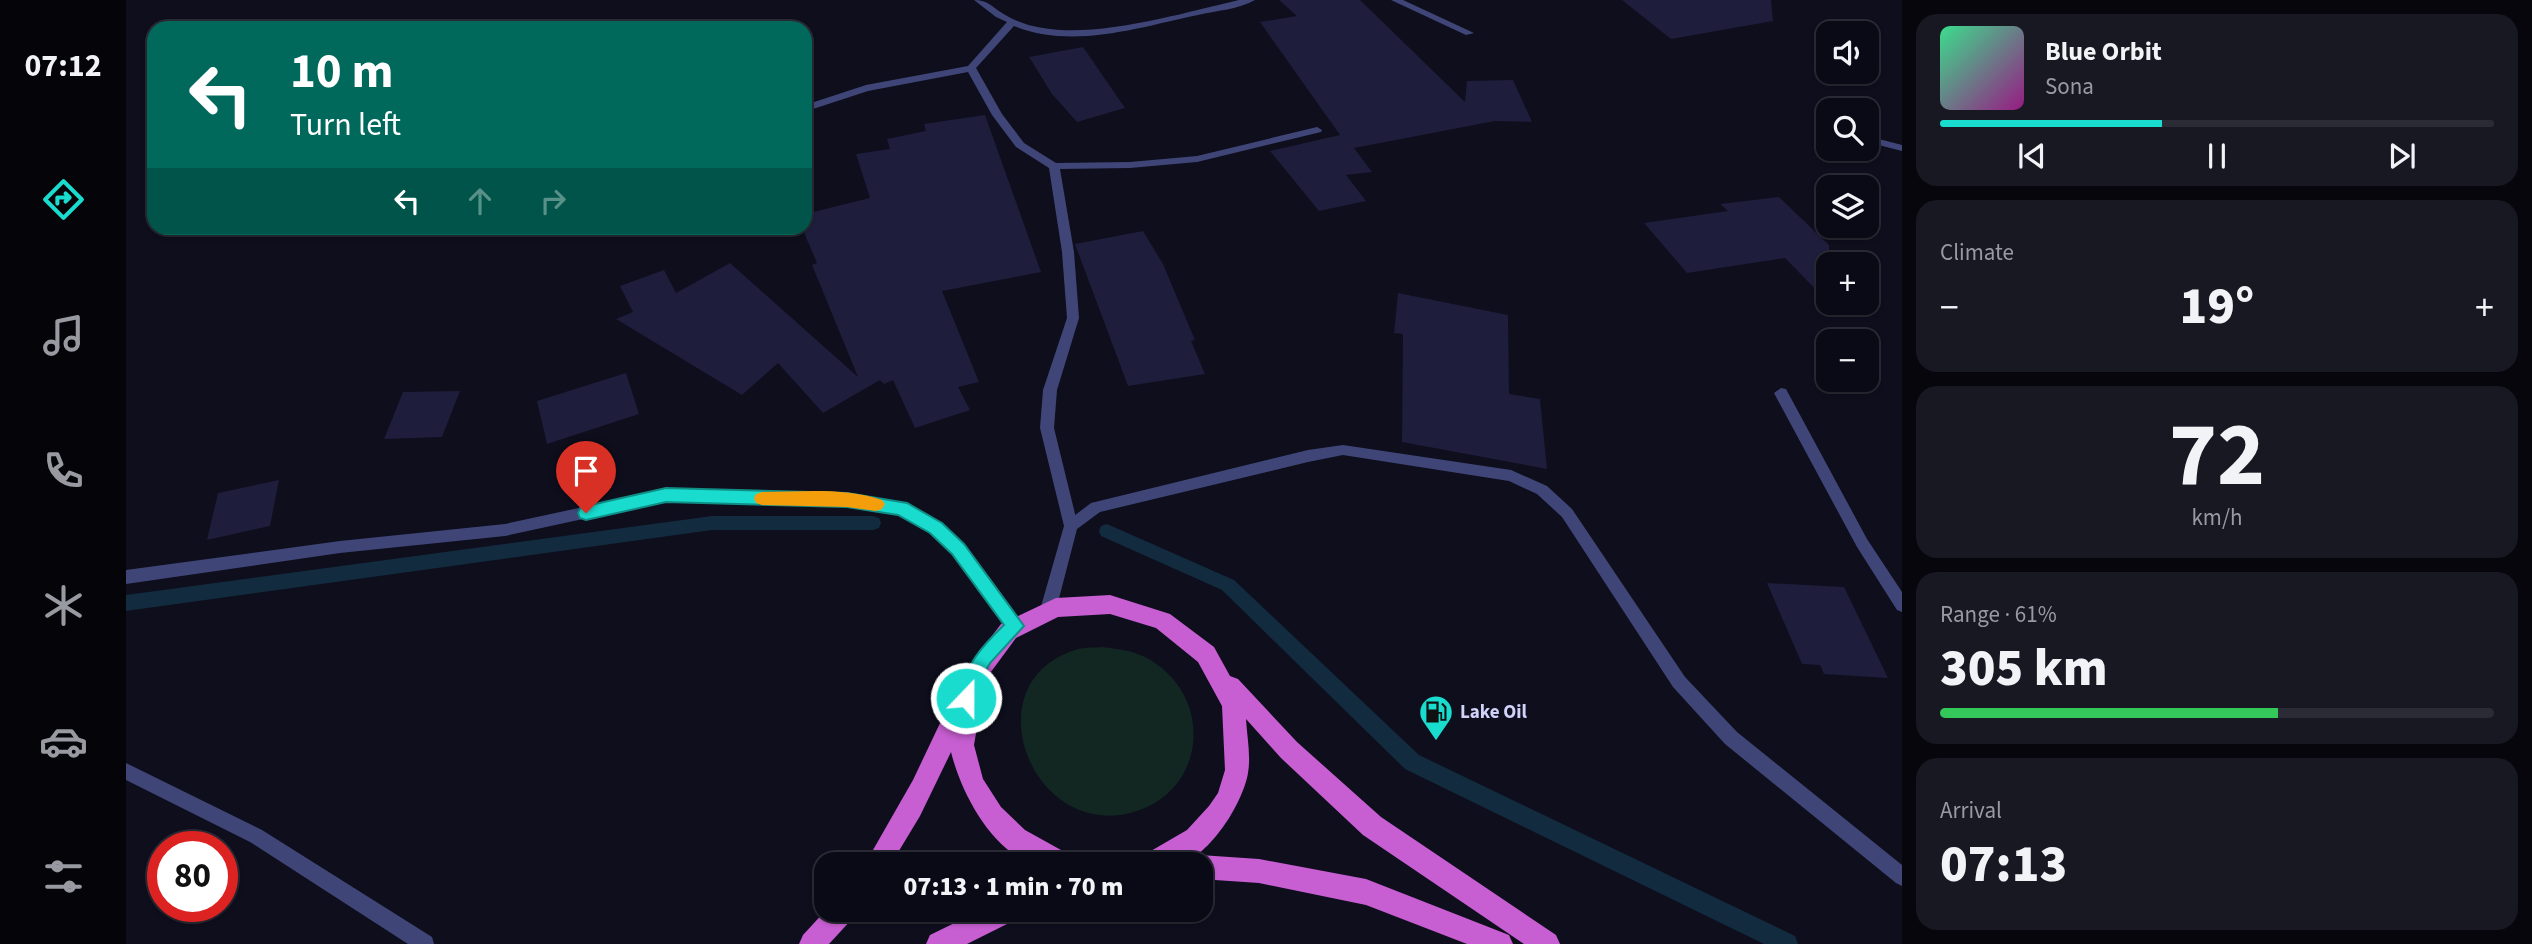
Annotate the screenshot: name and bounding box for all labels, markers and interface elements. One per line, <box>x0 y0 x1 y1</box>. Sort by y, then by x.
map controls <box>1816 21 1879 392</box>
button: sound <box>1816 21 1879 84</box>
text: Blue Orbit <box>2045 33 2162 70</box>
text: 10 m <box>290 37 394 107</box>
text: 07:12 <box>24 43 102 89</box>
icon: left <box>175 49 266 140</box>
text: Sona <box>2045 70 2094 103</box>
button: search <box>1816 98 1879 161</box>
text: Turn left <box>290 102 401 148</box>
icon: previous <box>2013 137 2051 175</box>
icon: pause <box>2198 137 2236 175</box>
icon: next <box>2383 137 2421 175</box>
icon: directions <box>39 175 88 224</box>
button: layers <box>1816 175 1879 238</box>
icon: left <box>388 182 426 220</box>
icon: ahead <box>461 182 499 220</box>
icon: right <box>534 182 572 220</box>
text: Climate <box>1940 236 2014 269</box>
button: + <box>1816 252 1879 315</box>
text: 19° <box>2180 270 2254 344</box>
text: − <box>1940 281 1959 335</box>
text: + <box>2475 281 2494 335</box>
icon: music <box>39 311 88 360</box>
button: − <box>1816 329 1879 392</box>
text: 72 <box>2169 391 2265 520</box>
pin <box>556 441 616 513</box>
icon: phone <box>39 446 88 495</box>
icon: arrive <box>567 452 605 490</box>
text: km/h <box>2191 501 2243 534</box>
icon: climate <box>39 581 88 630</box>
text: Range · 61% <box>1940 598 2057 631</box>
text: 305 km <box>1940 632 2108 706</box>
position arrow <box>929 661 1003 735</box>
fuel station icon: Lake Oil <box>1417 693 1455 742</box>
place label: Lake Oil <box>1460 699 1528 726</box>
icon: car <box>39 717 88 766</box>
text: Arrival <box>1940 794 2002 827</box>
text: 07:13 <box>1940 828 2067 902</box>
speed limit sign: 80 <box>147 831 238 922</box>
icon: filters <box>39 852 88 901</box>
text: 07:13 · 1 min · 70 m <box>904 868 1123 905</box>

